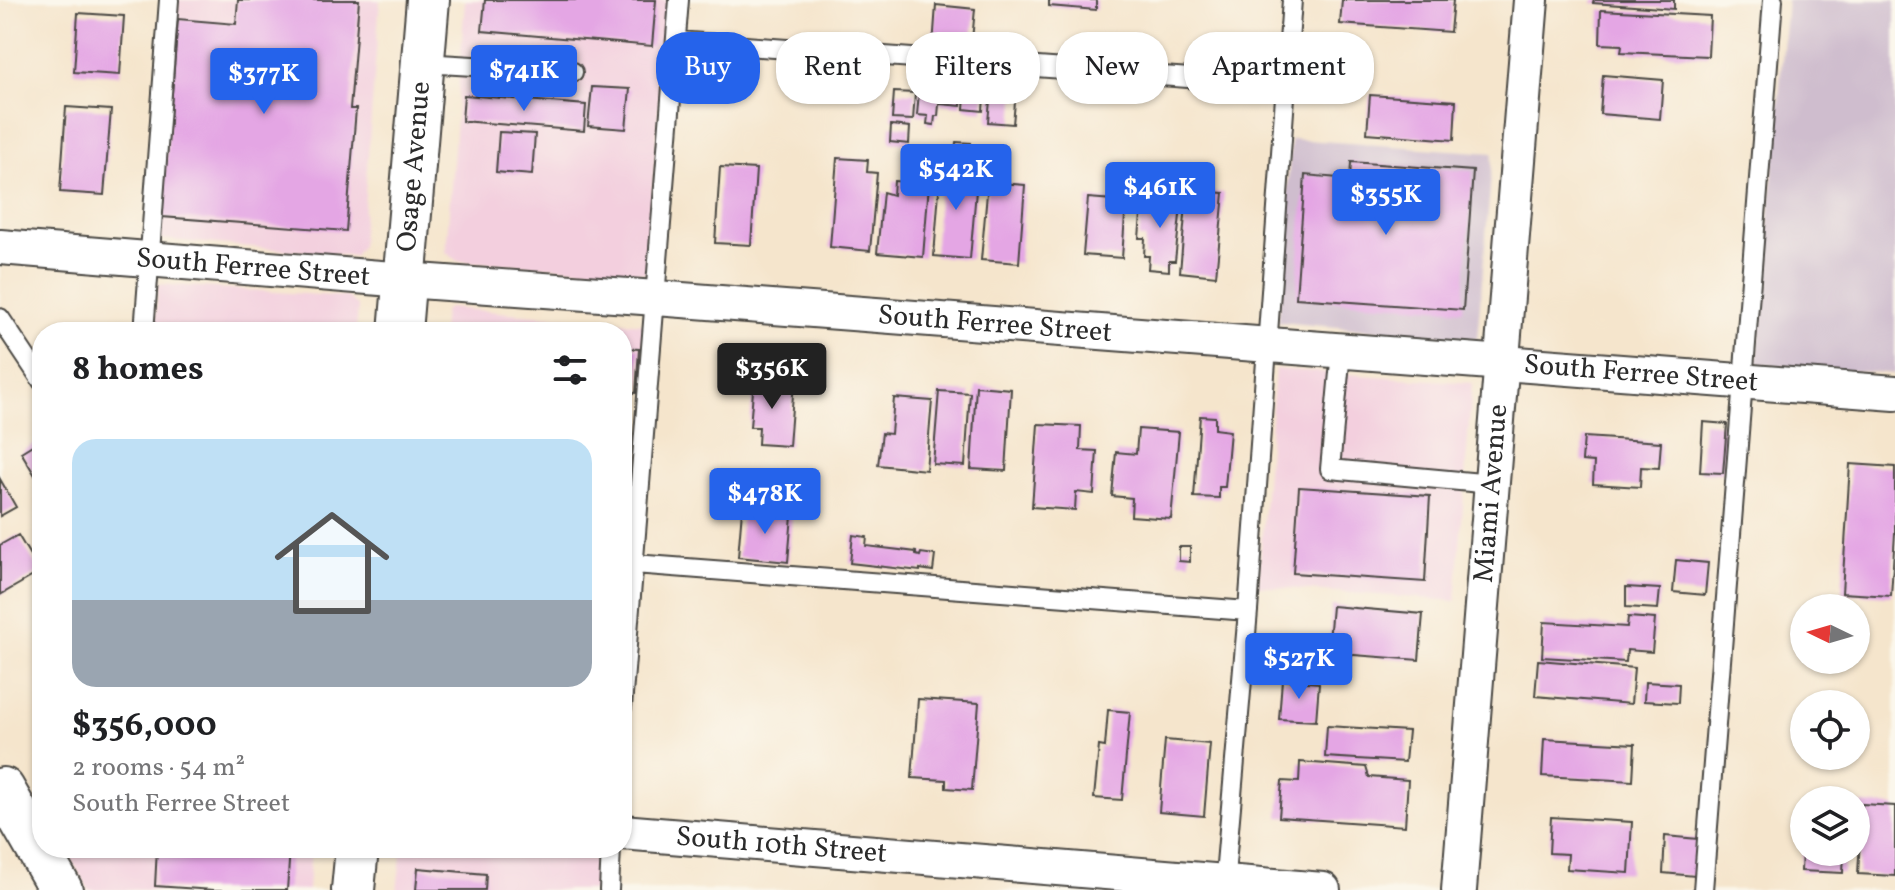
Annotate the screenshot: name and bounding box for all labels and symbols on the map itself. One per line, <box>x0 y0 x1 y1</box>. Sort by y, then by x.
pin: $741K <box>468 45 580 113</box>
pin: $377K <box>208 48 320 116</box>
street label: Osage Avenue <box>387 80 441 254</box>
pin: $542K <box>900 144 1012 212</box>
pin: $461K <box>1104 162 1216 230</box>
pin: $355K <box>1330 169 1442 237</box>
street label: South Ferree Street <box>134 239 372 297</box>
street label: South Ferree Street <box>876 296 1114 352</box>
pin: $356K <box>716 343 828 411</box>
street label: South Ferree Street <box>1522 345 1760 402</box>
street label: Miami Avenue <box>1464 403 1518 584</box>
pin: $478K <box>709 468 821 536</box>
north arrow <box>1790 594 1870 674</box>
pin: $527K <box>1243 633 1355 701</box>
street label: South 10th Street <box>674 817 888 873</box>

